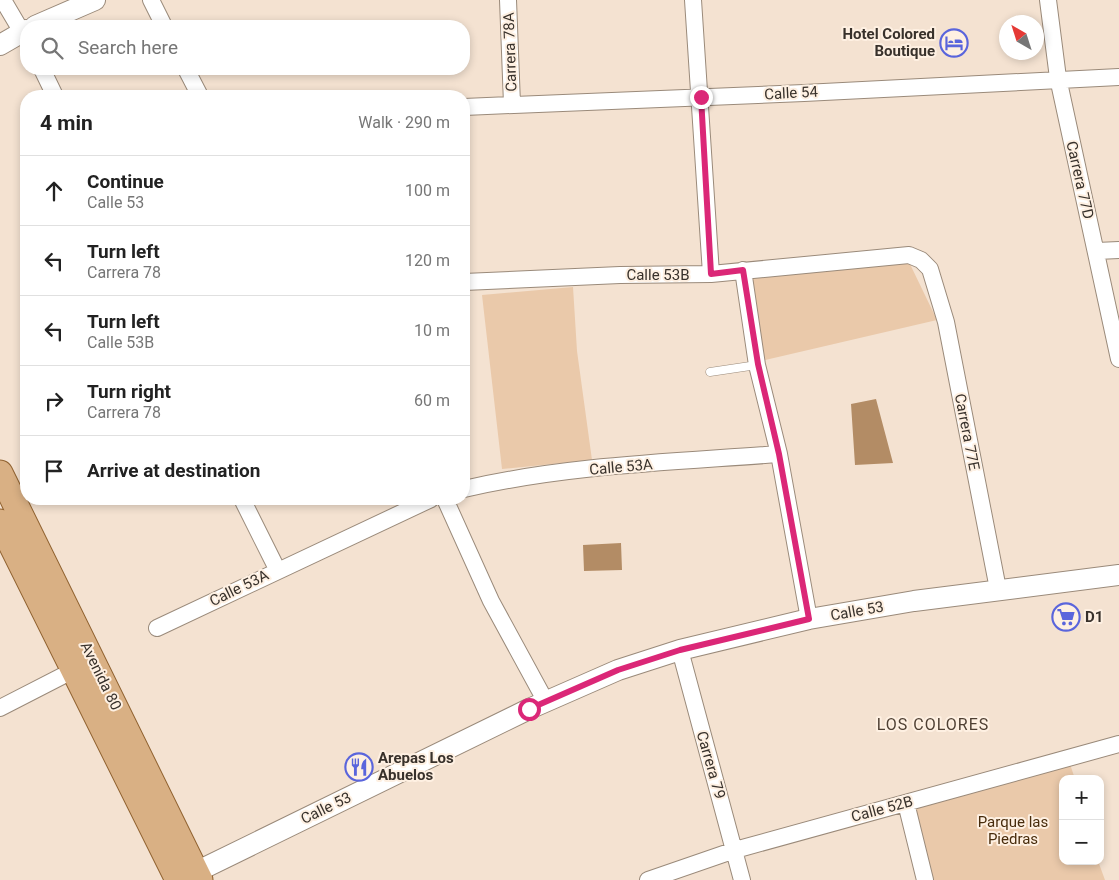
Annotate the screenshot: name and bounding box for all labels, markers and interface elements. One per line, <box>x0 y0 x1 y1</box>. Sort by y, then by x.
street label: Carrera 78A <box>500 12 520 92</box>
north arrow <box>999 15 1044 60</box>
search box <box>20 20 470 75</box>
place label: Hotel Colored Boutique <box>842 25 935 60</box>
hotel icon: Hotel Colored Boutique <box>939 28 969 58</box>
icon: search <box>38 34 66 62</box>
text: Search here <box>78 36 178 59</box>
street label: Calle 54 <box>764 83 819 103</box>
route end <box>690 86 713 109</box>
text: 4 min <box>40 111 93 135</box>
text: Walk · 290 m <box>358 113 450 132</box>
street label: Carrera 77D <box>1062 139 1098 221</box>
text: Continue <box>87 170 164 193</box>
icon: ahead <box>40 177 68 205</box>
text: 100 m <box>405 181 450 200</box>
text: Calle 53 <box>87 193 144 212</box>
text: Turn left <box>87 240 160 263</box>
icon: left <box>40 247 68 275</box>
text: 120 m <box>405 251 450 270</box>
text: Carrera 78 <box>87 263 161 282</box>
street label: Calle 53B <box>626 266 690 284</box>
text: Turn left <box>87 310 160 333</box>
icon: left <box>40 317 68 345</box>
text: 10 m <box>414 321 450 340</box>
text: Calle 53B <box>87 333 154 352</box>
text: Turn right <box>87 380 171 403</box>
icon: right <box>40 387 68 415</box>
text: 60 m <box>414 391 450 410</box>
street label: Carrera 77E <box>951 392 983 472</box>
text: Carrera 78 <box>87 403 161 422</box>
street label: Calle 53A <box>589 455 654 479</box>
icon: arrive <box>40 457 68 485</box>
text: Arrive at destination <box>87 459 260 482</box>
street label: Calle 53A <box>206 566 272 610</box>
street label: Calle 53 <box>829 597 885 625</box>
supermarket icon: D1 <box>1051 602 1081 632</box>
place label: D1 <box>1085 608 1103 626</box>
street label: Avenida 80 <box>77 639 125 713</box>
route start <box>518 698 541 721</box>
district label: LOS COLORES <box>877 715 989 734</box>
street label: Carrera 79 <box>693 729 729 801</box>
place label: Arepas Los Abuelos <box>378 749 454 784</box>
restaurant icon: Arepas Los Abuelos <box>344 752 374 782</box>
map controls <box>1059 775 1104 865</box>
button: + <box>1059 775 1104 820</box>
street label: Calle 53 <box>298 788 354 828</box>
street label: Calle 52B <box>849 792 915 826</box>
park label: Parque las Piedras <box>978 813 1048 848</box>
button: − <box>1059 820 1104 865</box>

